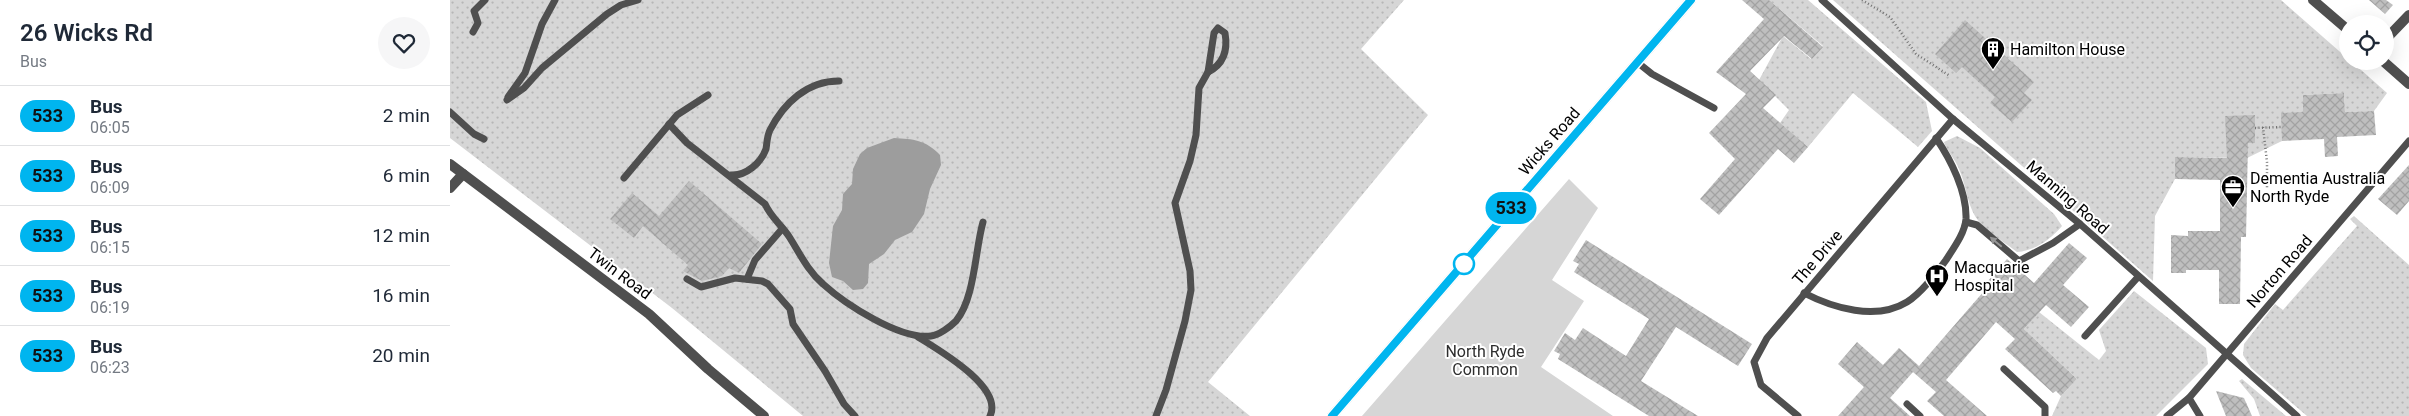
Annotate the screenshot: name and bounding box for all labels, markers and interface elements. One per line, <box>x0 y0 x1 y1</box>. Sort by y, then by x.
map controls <box>2339 15 2394 70</box>
button: locate <box>2339 15 2394 70</box>
button: heart <box>378 17 430 69</box>
text: 26 Wicks Rd <box>20 19 153 47</box>
building icon: Hamilton House <box>1980 36 2006 70</box>
place label: Hamilton House <box>2010 40 2125 59</box>
text: Bus <box>20 52 47 71</box>
text: Bus <box>90 95 123 118</box>
text: 2 min <box>383 104 430 127</box>
street label: Wicks Road <box>1515 104 1584 179</box>
text: 533 <box>32 105 63 126</box>
text: 06:05 <box>90 118 130 137</box>
text: Bus <box>90 155 123 178</box>
street label: Manning Road <box>2023 157 2113 238</box>
text: 6 min <box>383 164 430 187</box>
text: 533 <box>32 165 63 186</box>
place label: Dementia Australia North Ryde <box>2250 169 2385 206</box>
office icon: Dementia Australia North Ryde <box>2220 174 2246 208</box>
text: 06:09 <box>90 178 130 197</box>
line badge: 533 <box>1482 192 1540 224</box>
text: 533 <box>1496 197 1526 218</box>
text: Bus <box>90 215 123 238</box>
text: 12 min <box>372 224 430 247</box>
text: 533 <box>32 225 63 246</box>
street label: The Drive <box>1788 226 1846 289</box>
street label: Norton Road <box>2243 231 2316 312</box>
one-way arrow <box>1990 236 2003 247</box>
text: 06:15 <box>90 238 130 257</box>
street label: Twin Road <box>584 243 655 303</box>
unlabelled marker <box>1453 253 1475 275</box>
place label: Macquarie Hospital <box>1954 258 2029 295</box>
hospital icon: Macquarie Hospital <box>1924 263 1950 297</box>
text: Bus <box>90 275 123 298</box>
text: 16 min <box>372 284 430 307</box>
text: 533 <box>32 285 63 306</box>
text: 06:19 <box>90 298 130 317</box>
text: Bus <box>90 335 123 358</box>
park label: North Ryde Common <box>1445 342 1525 379</box>
text: 20 min <box>372 344 430 367</box>
text: 533 <box>32 345 63 366</box>
text: 06:23 <box>90 358 130 377</box>

